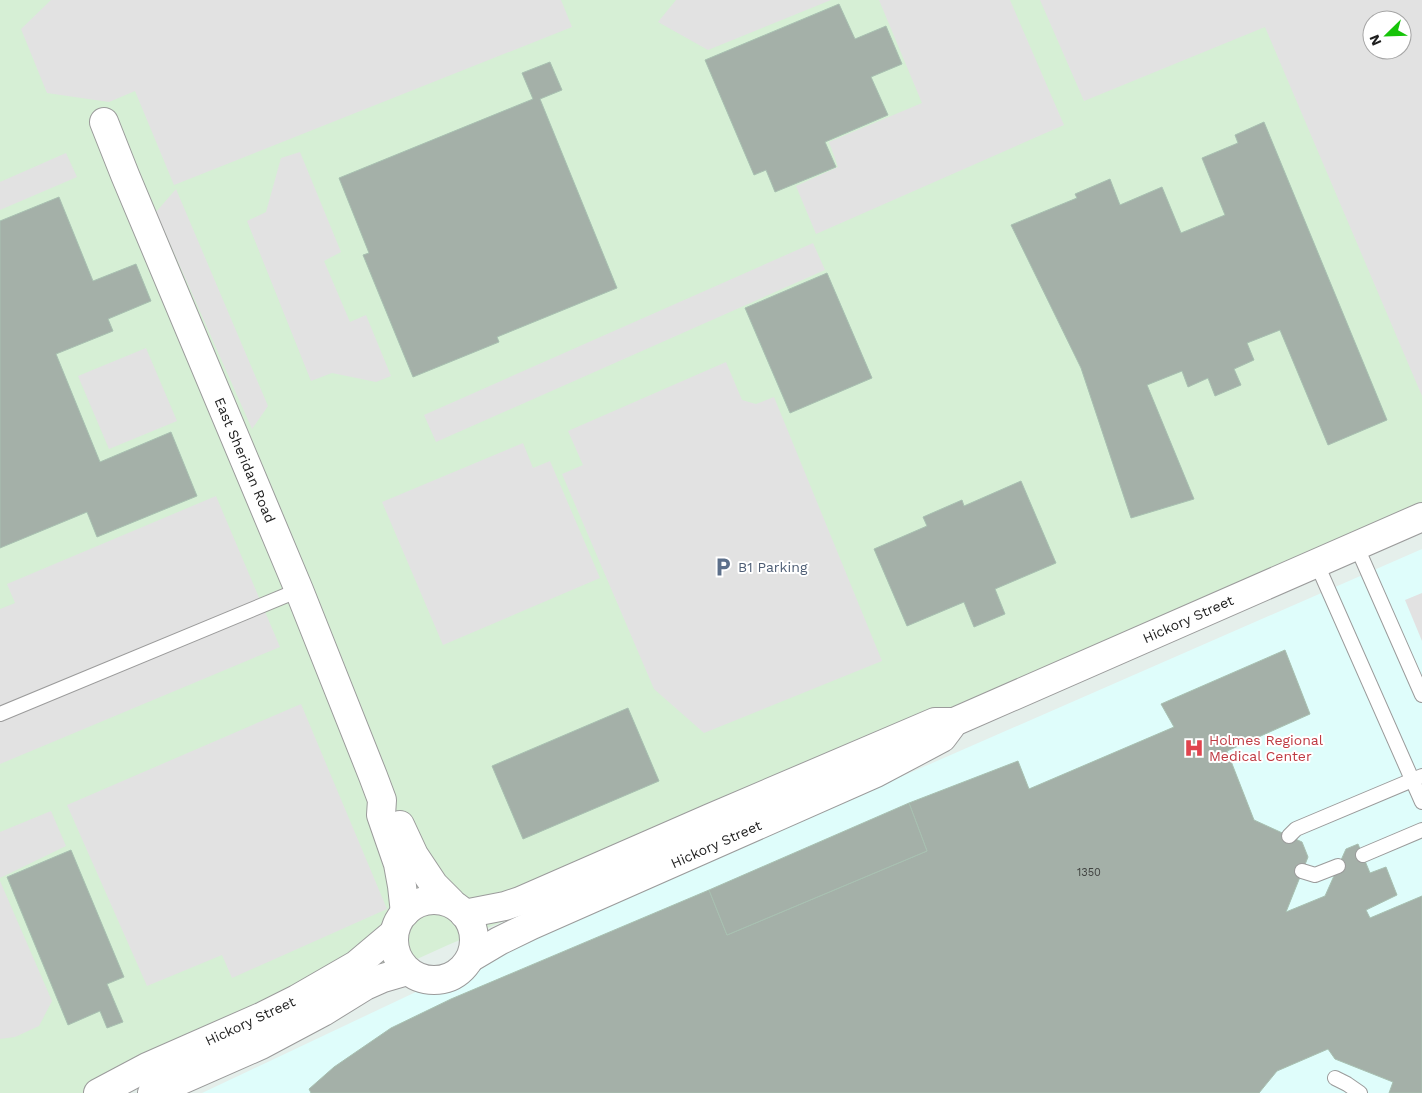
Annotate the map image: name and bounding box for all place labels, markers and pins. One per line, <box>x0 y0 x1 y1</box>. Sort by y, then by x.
parking icon: B1 Parking <box>712 556 734 578</box>
place label: B1 Parking <box>738 559 808 575</box>
place label: Holmes Regional Medical Center <box>1209 732 1324 764</box>
hospital icon: Holmes Regional Medical Center <box>1183 737 1205 759</box>

